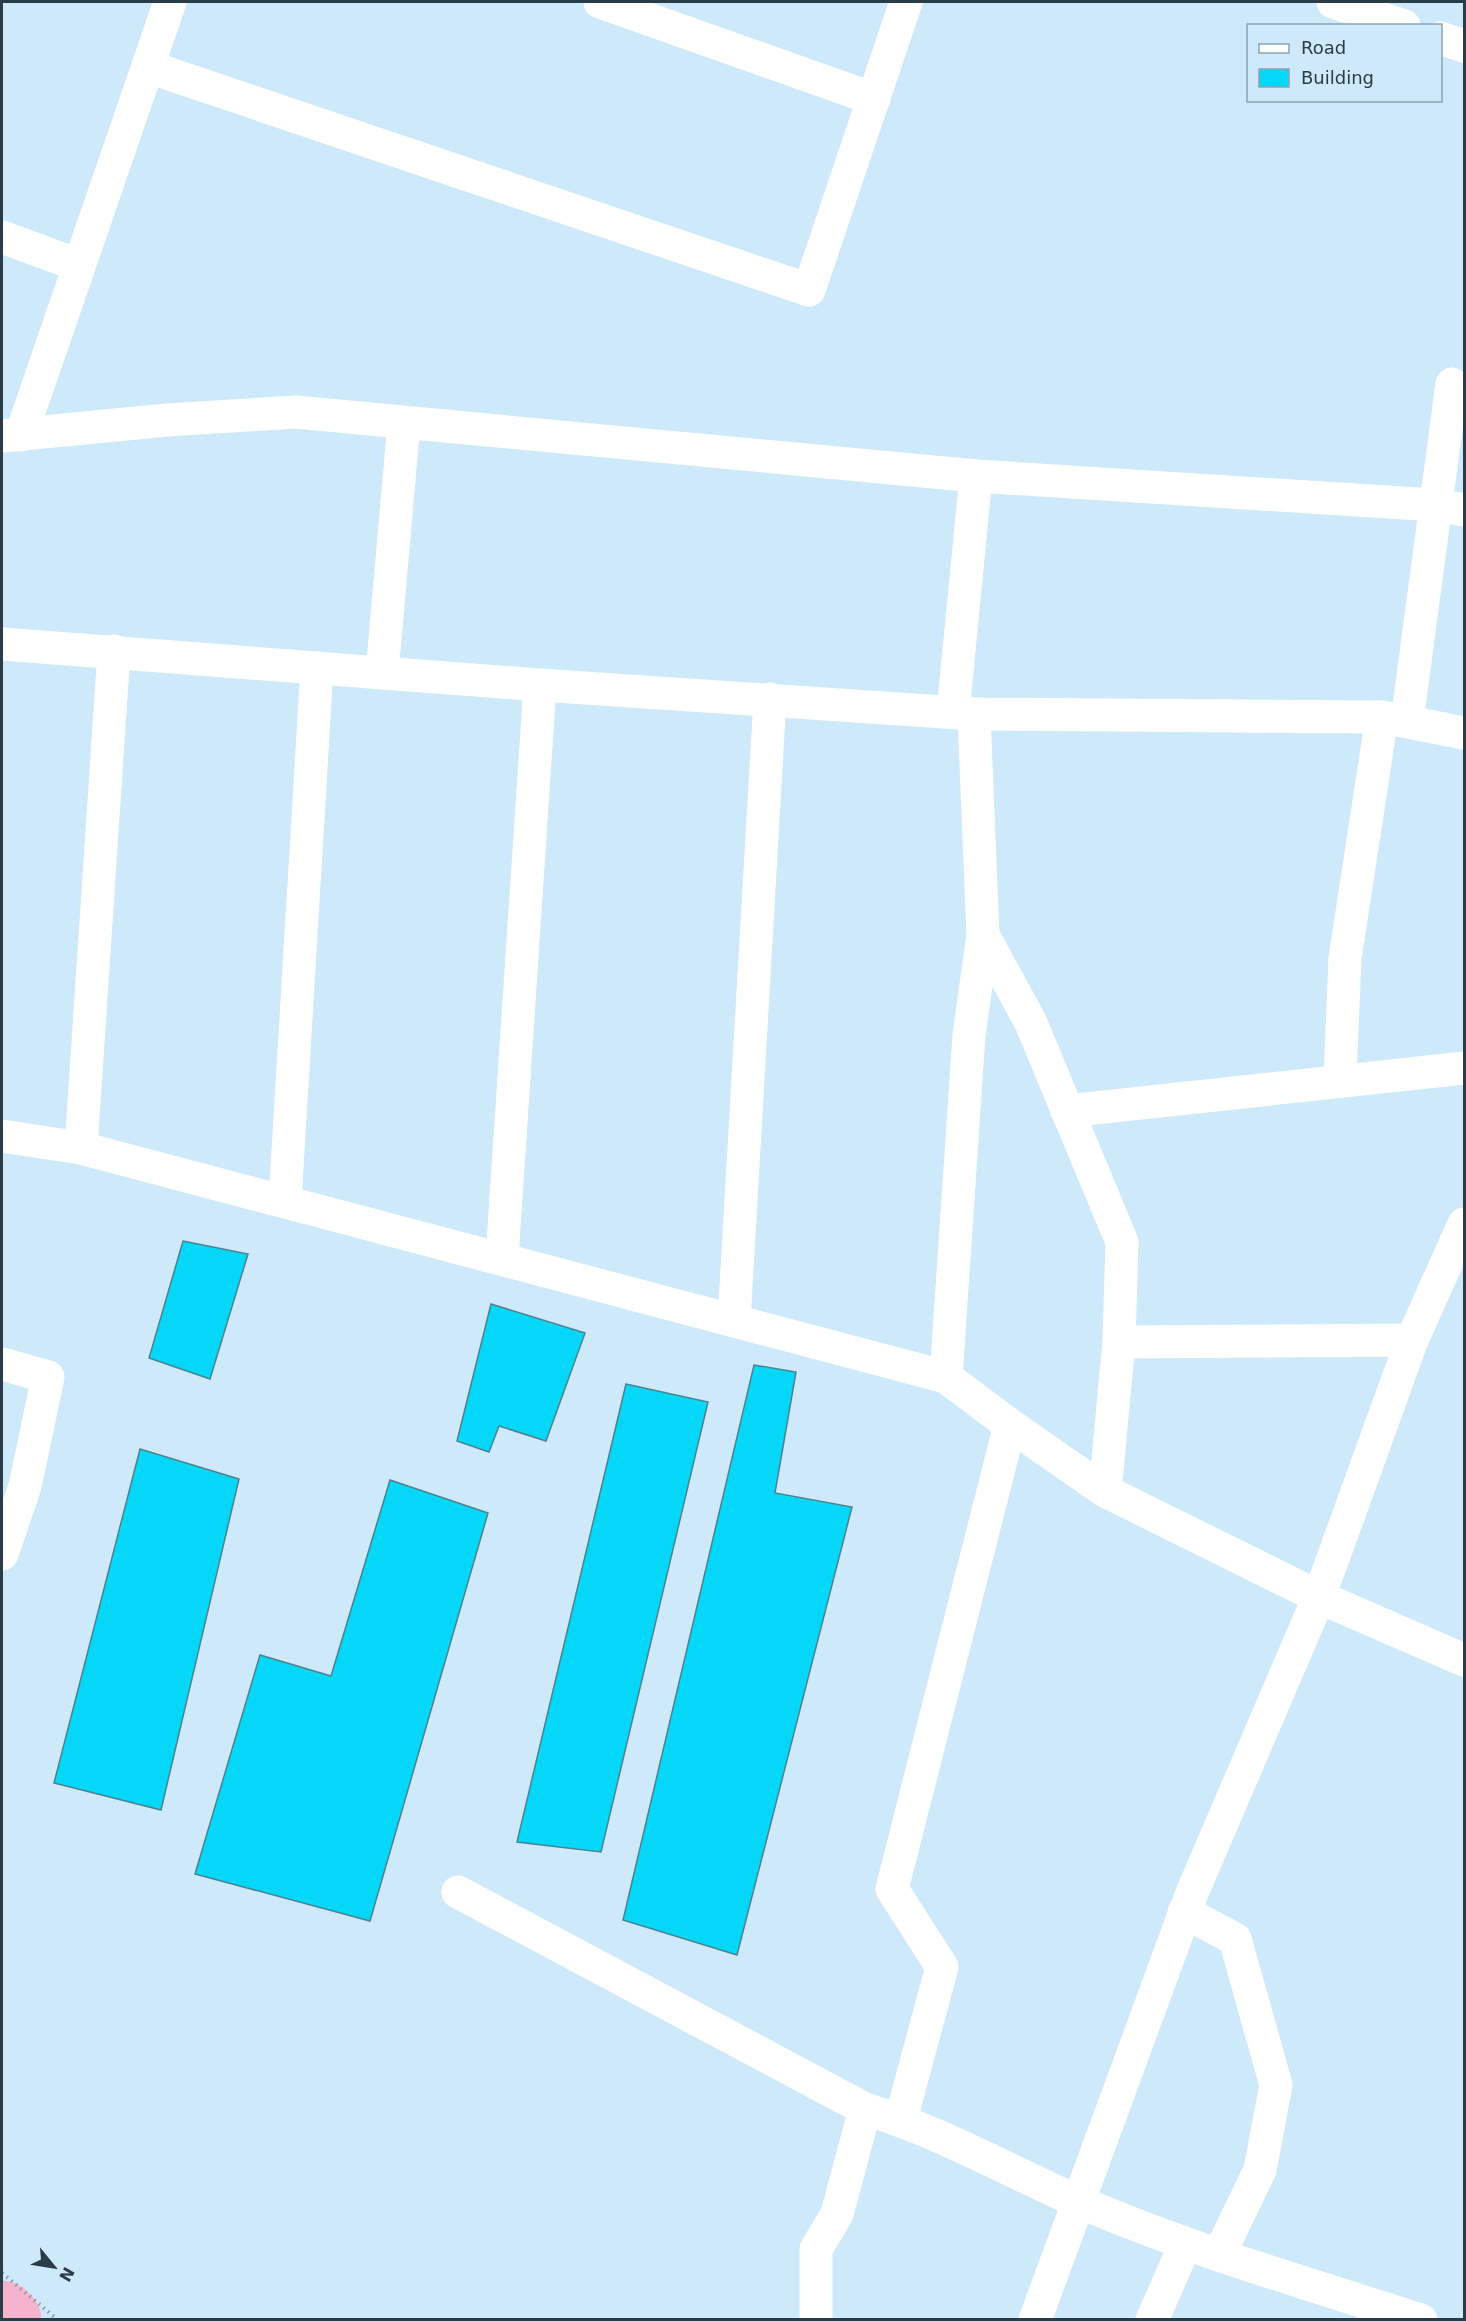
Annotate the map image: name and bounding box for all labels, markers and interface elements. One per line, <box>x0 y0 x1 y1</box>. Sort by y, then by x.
legend <box>1247 24 1442 102</box>
text: Road <box>1301 37 1346 58</box>
text: Building <box>1301 67 1374 88</box>
north arrow <box>24 2237 84 2297</box>
text: N <box>55 2264 78 2285</box>

